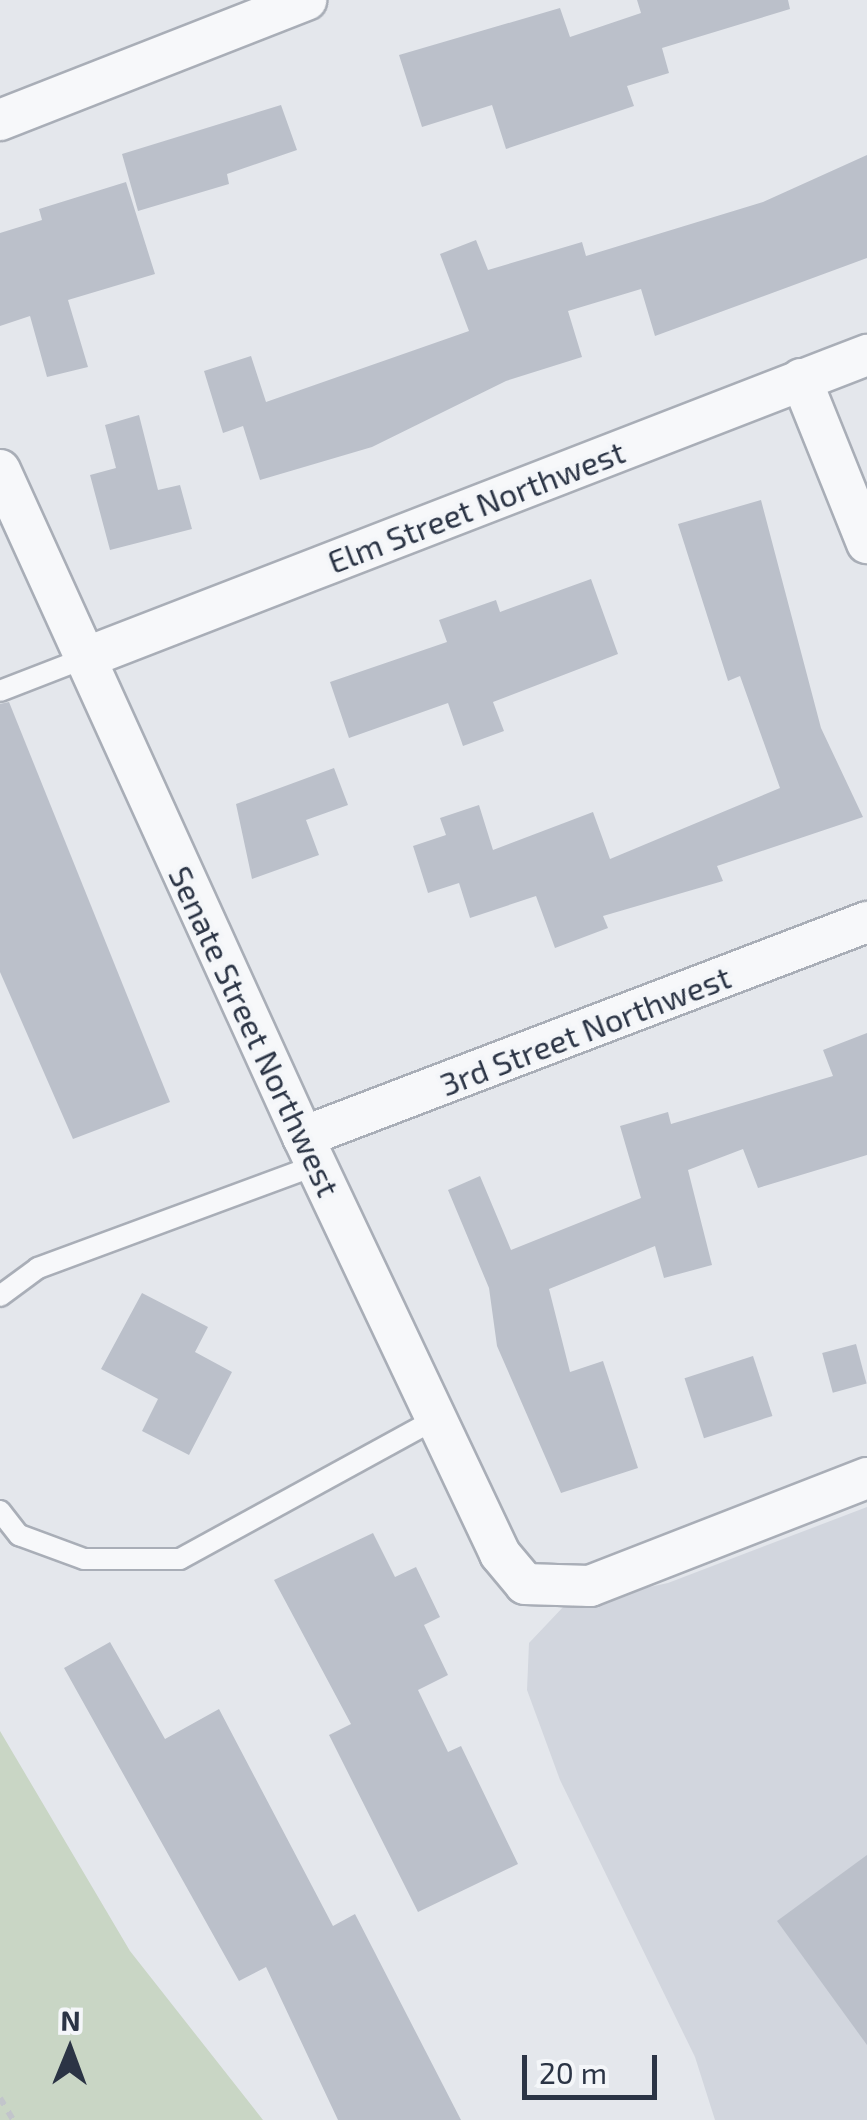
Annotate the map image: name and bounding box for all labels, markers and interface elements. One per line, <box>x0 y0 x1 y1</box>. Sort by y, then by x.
street label: Elm Street Northwest <box>322 432 630 580</box>
street label: Senate Street Northwest <box>162 860 348 1202</box>
street label: 3rd Street Northwest <box>434 957 736 1103</box>
north arrow <box>20 2000 120 2100</box>
text: N <box>60 2003 81 2037</box>
scale bar <box>527 2035 662 2097</box>
text: 20 m <box>539 2054 607 2090</box>

